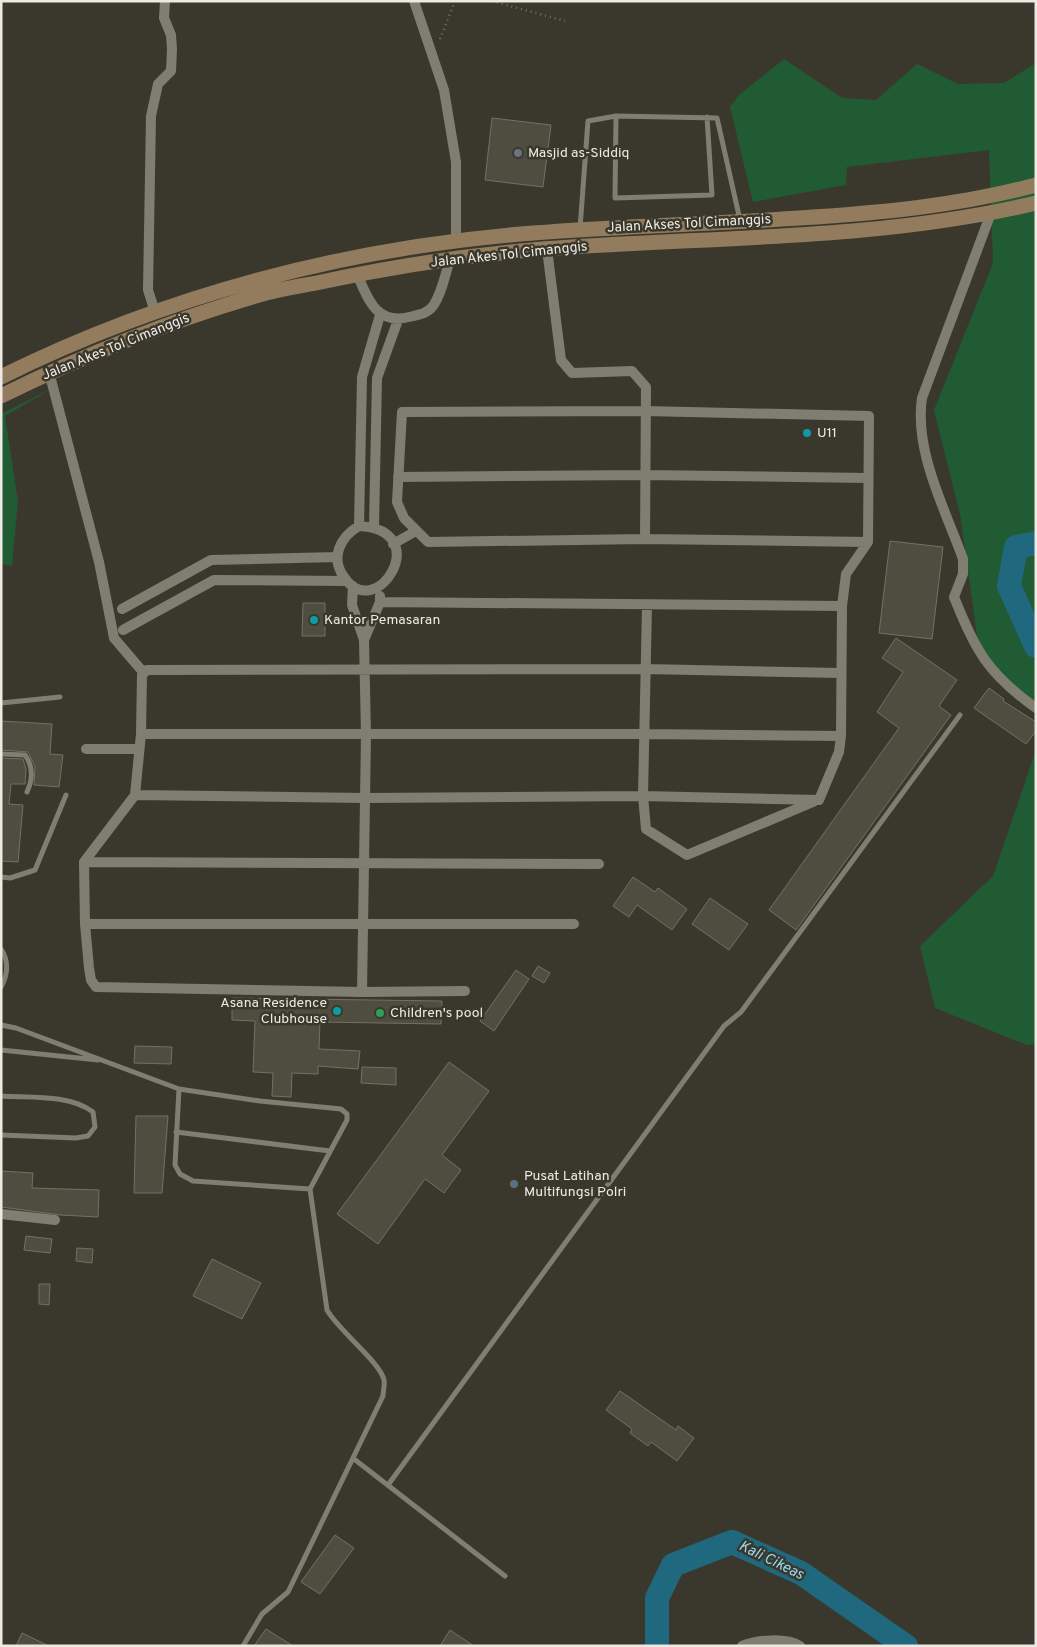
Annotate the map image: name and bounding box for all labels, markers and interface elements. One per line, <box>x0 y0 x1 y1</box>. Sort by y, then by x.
place label: Masjid as-Siddiq <box>528 145 630 162</box>
marker: Masjid as-Siddiq <box>512 147 524 159</box>
street label: Jalan Akses Tol Cimanggis <box>607 211 771 237</box>
street label: Jalan Akes Tol Cimanggis <box>430 238 588 272</box>
street label: Jalan Akes Tol Cimanggis <box>40 310 192 384</box>
place label: U11 <box>817 425 837 442</box>
marker: U11 <box>801 427 813 439</box>
place label: Kantor Pemasaran <box>324 612 440 629</box>
marker: Kantor Pemasaran <box>308 614 320 626</box>
place label: Asana Residence Clubhouse <box>220 995 327 1028</box>
marker: Asana Residence Clubhouse <box>331 1005 343 1017</box>
place label: Children's pool <box>390 1005 483 1022</box>
marker: Children's pool <box>374 1007 386 1019</box>
place label: Pusat Latihan Multifungsi Polri <box>524 1168 626 1201</box>
marker: Pusat Latihan Multifungsi Polri <box>508 1178 520 1190</box>
water label: Kali Cikeas <box>735 1537 807 1585</box>

